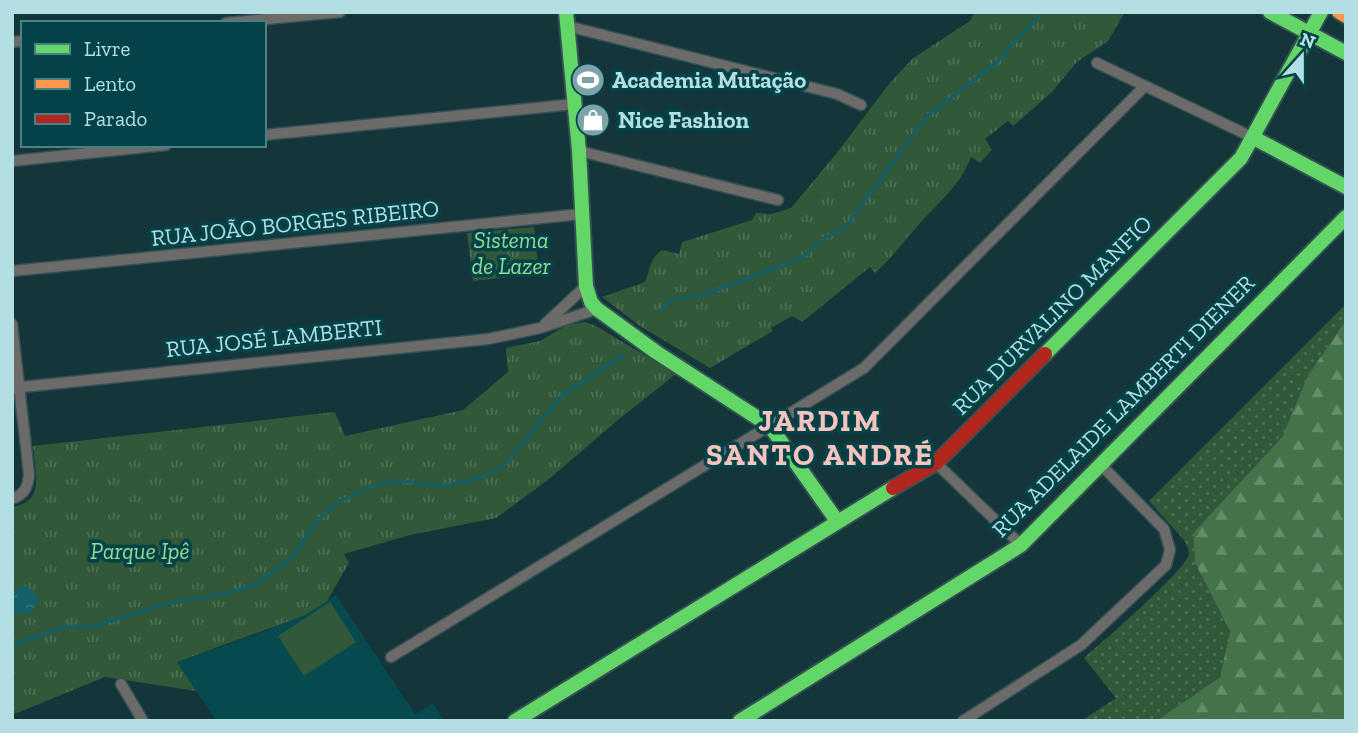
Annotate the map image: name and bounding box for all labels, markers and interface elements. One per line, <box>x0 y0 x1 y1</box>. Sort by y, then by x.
legend <box>21 21 266 147</box>
north arrow <box>1267 21 1337 91</box>
text: N <box>1297 27 1319 54</box>
text: Livre <box>84 36 131 61</box>
sports icon: Academia Mutação <box>569 61 607 99</box>
place label: Academia Mutação <box>612 66 806 94</box>
text: Lento <box>84 71 136 96</box>
shop icon: Nice Fashion <box>574 101 612 139</box>
text: Parado <box>84 106 147 131</box>
place label: Nice Fashion <box>618 106 749 134</box>
street label: RUA JOÃO BORGES RIBEIRO <box>150 194 440 252</box>
street label: RUA DURVALINO MANFIO <box>946 209 1158 421</box>
park label: Sistema de Lazer <box>472 226 551 280</box>
street label: RUA ADELAIDE LAMBERTI DIENER <box>986 269 1260 543</box>
street label: RUA JOSÉ LAMBERTI <box>165 313 383 363</box>
district label: JARDIM SANTO ANDRÉ <box>706 403 934 473</box>
park label: Parque Ipê <box>90 537 190 565</box>

